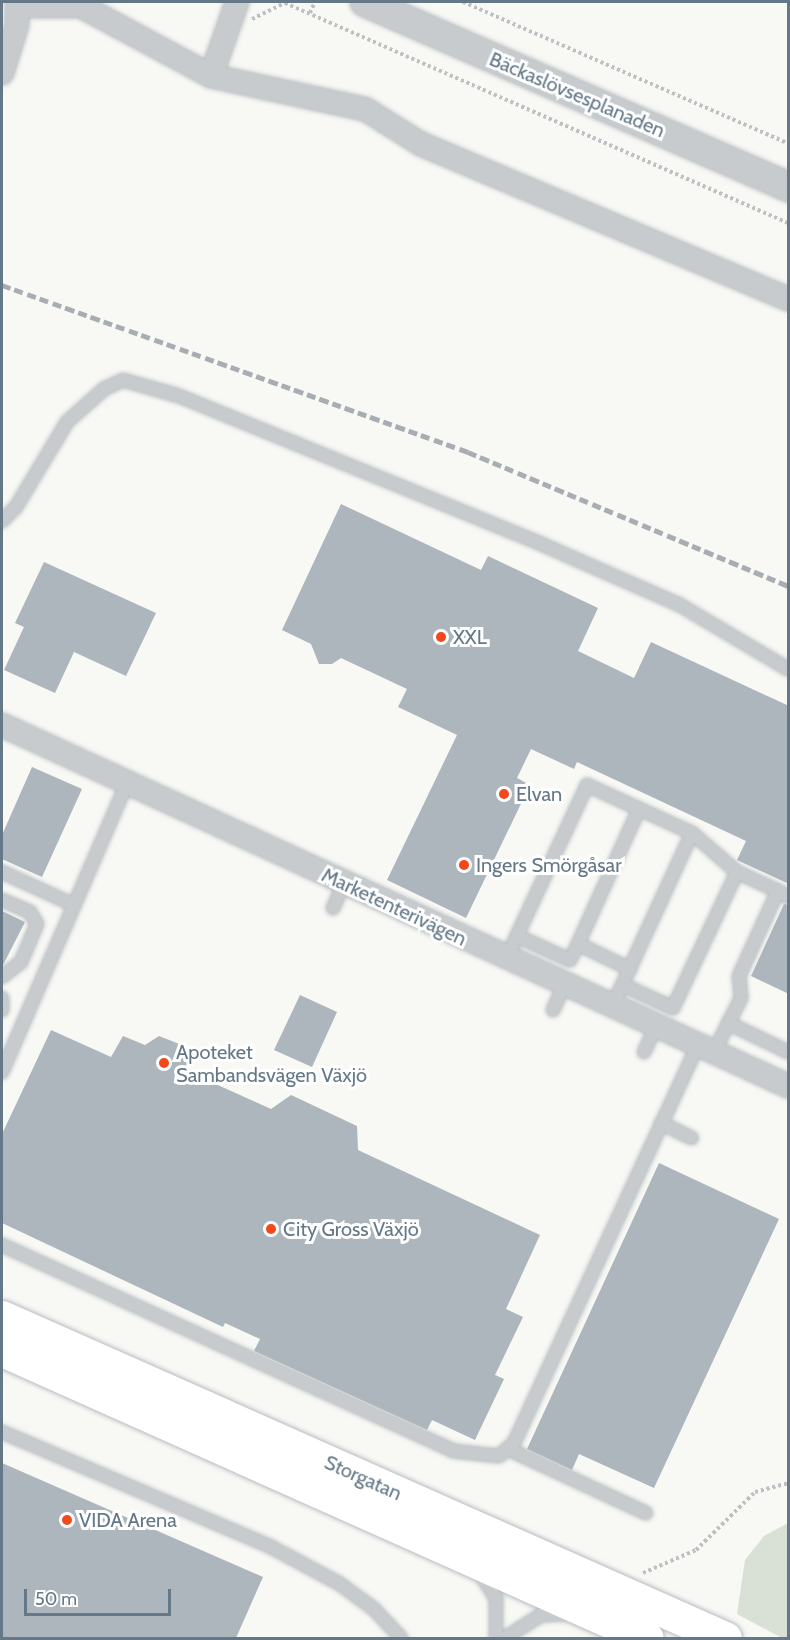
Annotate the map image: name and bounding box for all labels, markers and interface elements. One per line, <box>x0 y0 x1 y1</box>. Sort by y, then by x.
street label: Bäckaslövsesplanaden <box>486 47 668 143</box>
place label: XXL <box>453 625 487 649</box>
marker: XXL <box>434 630 448 644</box>
place label: Elvan <box>516 782 562 806</box>
marker: Elvan <box>497 787 511 801</box>
place label: Ingers Smörgåsar <box>476 853 621 877</box>
marker: Ingers Smörgåsar <box>457 858 471 872</box>
street label: Marketenterivägen <box>318 863 470 951</box>
place label: Apoteket Sambandsvägen Växjö <box>176 1040 367 1087</box>
marker: Apoteket Sambandsvägen Växjö <box>157 1056 171 1070</box>
place label: City Gross Växjö <box>283 1217 419 1241</box>
marker: City Gross Växjö <box>264 1222 278 1236</box>
street label: Storgatan <box>321 1450 405 1506</box>
place label: VIDA Arena <box>79 1508 177 1532</box>
marker: VIDA Arena <box>60 1513 74 1527</box>
scale bar <box>27 1577 174 1615</box>
text: 50 m <box>35 1588 77 1610</box>

